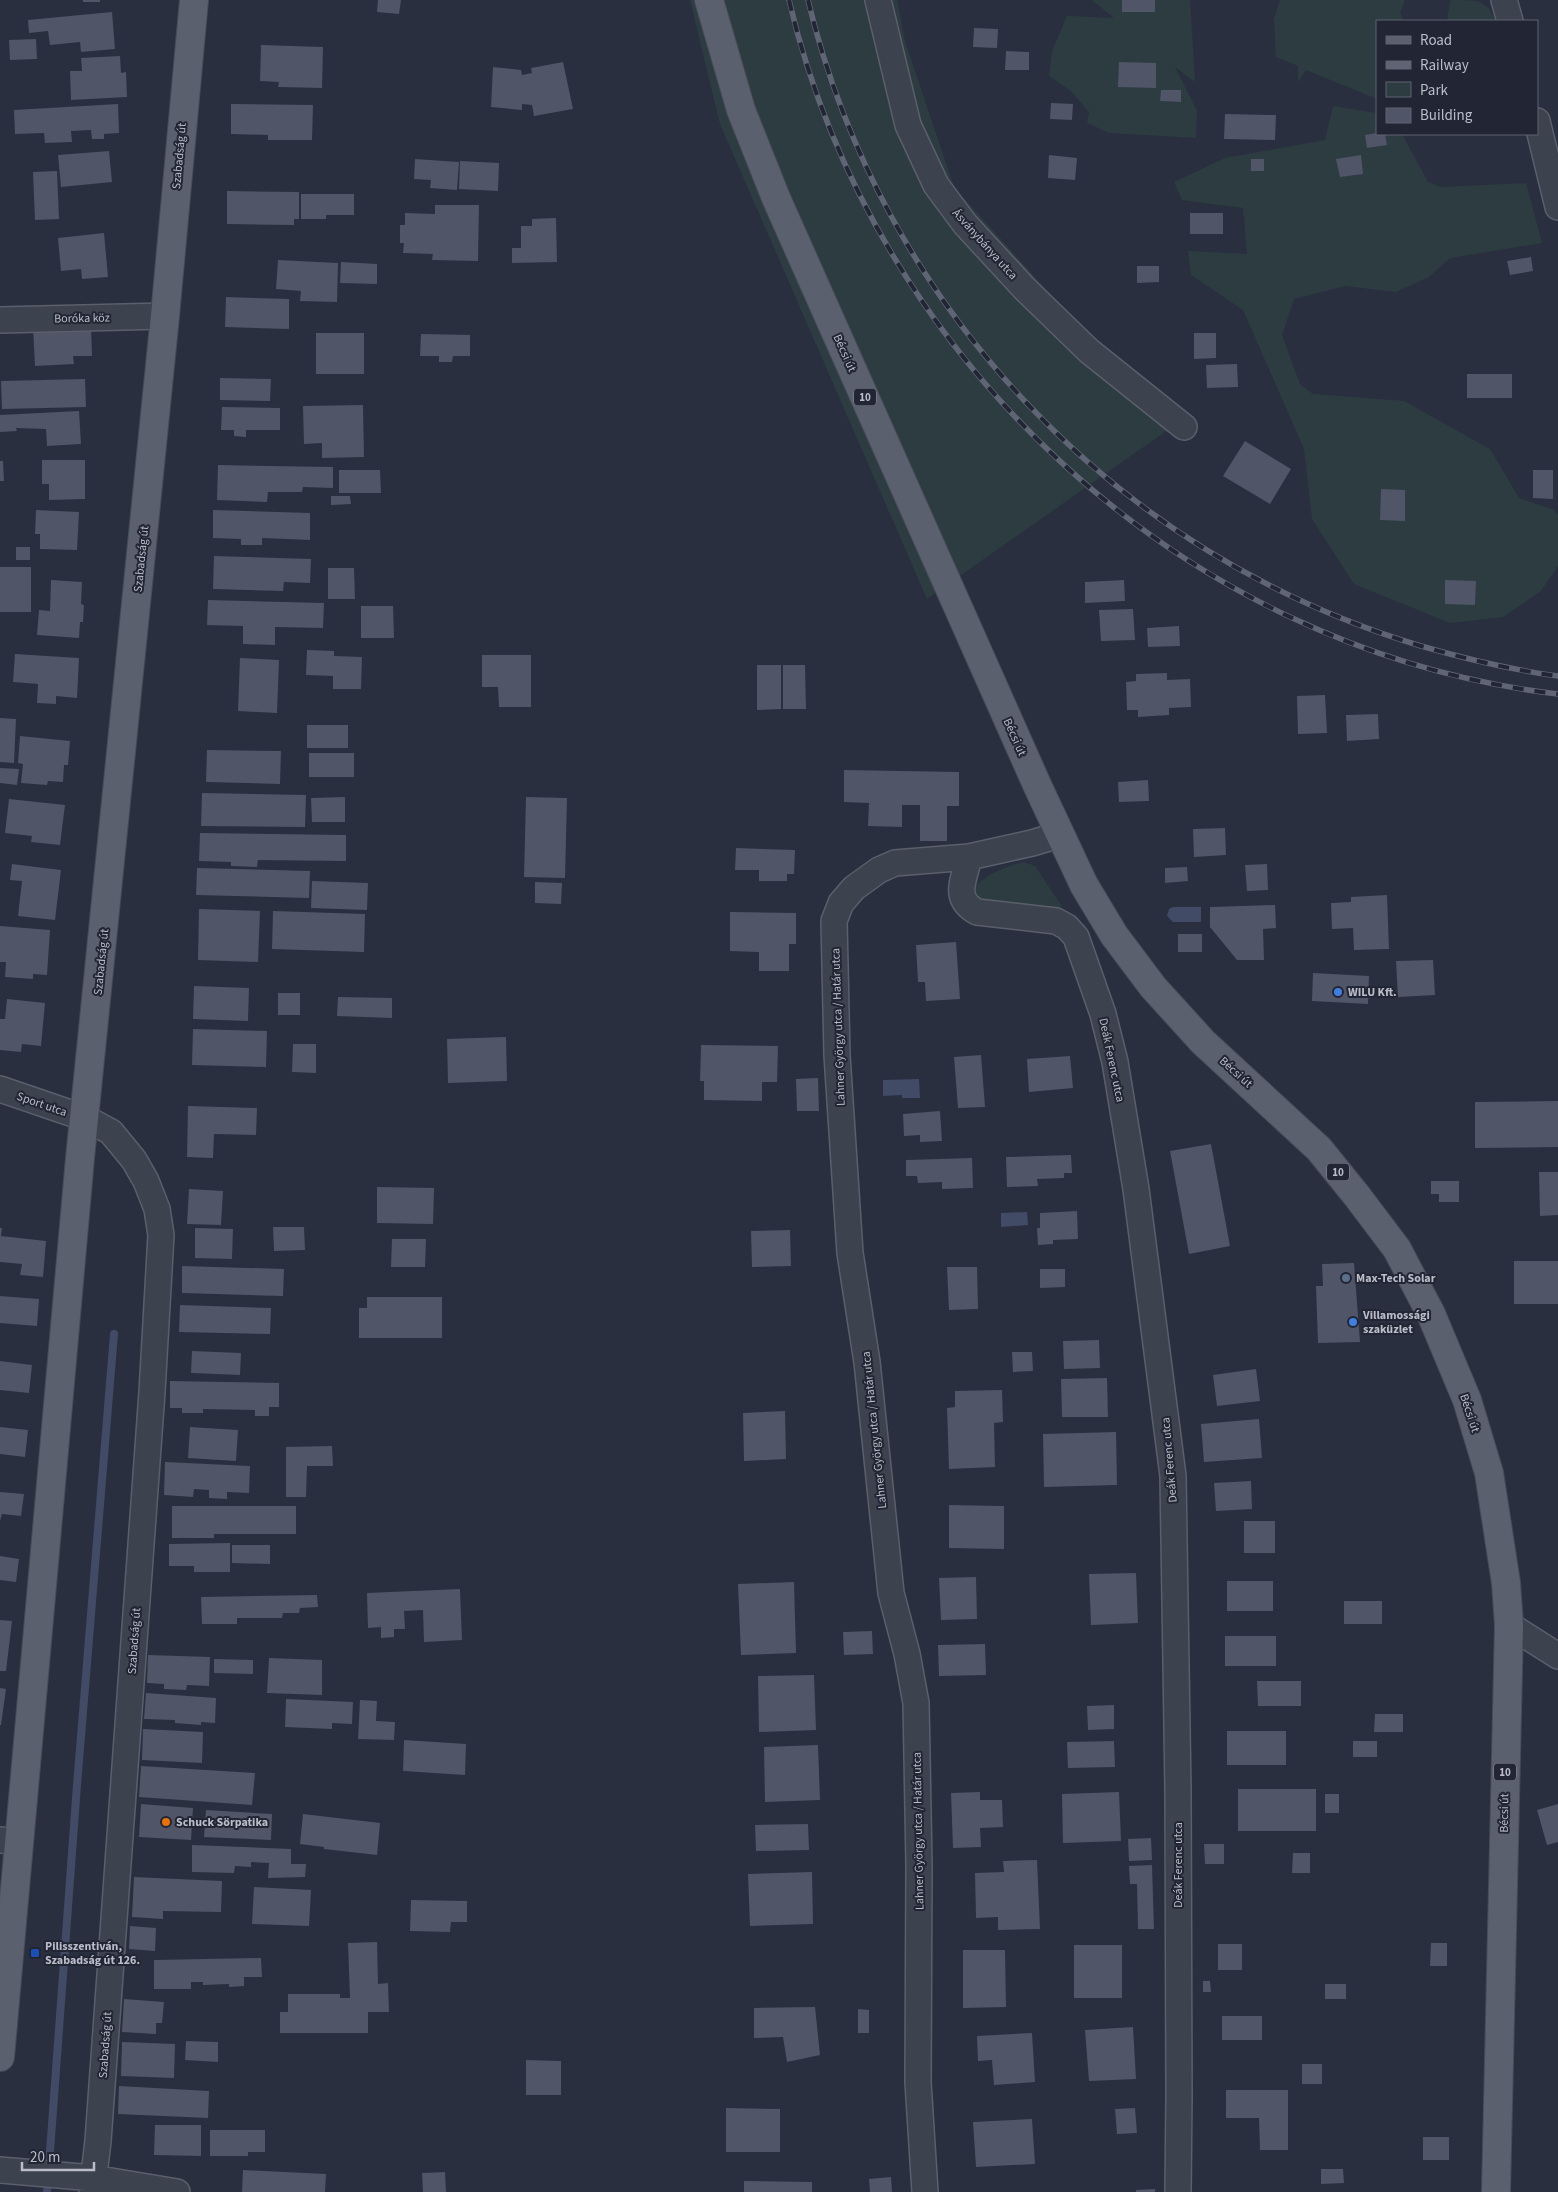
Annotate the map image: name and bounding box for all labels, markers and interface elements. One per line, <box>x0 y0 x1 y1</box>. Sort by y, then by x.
legend <box>1376 20 1538 135</box>
text: Road <box>1420 30 1452 51</box>
text: Railway <box>1420 55 1469 76</box>
text: Park <box>1420 80 1449 101</box>
text: Building <box>1420 105 1473 126</box>
street label: Szabadság út <box>168 122 191 190</box>
street label: Ásványbánya utca <box>948 205 1021 284</box>
street label: Boróka köz <box>54 310 110 327</box>
street label: Bécsi út <box>829 332 860 375</box>
road number: 10 <box>854 388 876 406</box>
street label: Szabadság út <box>130 525 153 593</box>
street label: Bécsi út <box>999 716 1030 759</box>
street label: Szabadság út <box>90 928 113 996</box>
street label: Lahner György utca / Határ utca <box>827 948 850 1106</box>
place label: WILU Kft. <box>1348 984 1397 1001</box>
marker: WILU Kft. <box>1332 986 1344 998</box>
street label: Deák Ferenc utca <box>1094 1017 1129 1104</box>
street label: Bécsi út <box>1215 1053 1256 1092</box>
street label: Sport utca <box>14 1088 69 1121</box>
road number: 10 <box>1327 1164 1349 1180</box>
place label: Max-Tech Solar <box>1356 1270 1436 1287</box>
marker: Max-Tech Solar <box>1340 1272 1352 1284</box>
place label: Villamossági szaküzlet <box>1362 1307 1430 1338</box>
marker: Villamossági szaküzlet <box>1347 1316 1359 1328</box>
street label: Lahner György utca / Határ utca <box>858 1350 891 1509</box>
street label: Bécsi út <box>1455 1392 1484 1435</box>
street label: Deák Ferenc utca <box>1157 1417 1182 1503</box>
street label: Szabadság út <box>124 1607 145 1675</box>
street label: Lahner György utca / Határ utca <box>909 1752 928 1910</box>
road number: 10 <box>1494 1764 1516 1780</box>
street label: Bécsi út <box>1496 1793 1513 1833</box>
place label: Schuck Sörpatika <box>176 1814 268 1831</box>
marker: Schuck Sörpatika <box>160 1816 172 1828</box>
street label: Deák Ferenc utca <box>1170 1822 1187 1908</box>
place label: Pilisszentiván, Szabadság út 126. <box>45 1938 140 1969</box>
marker: Pilisszentiván, Szabadság út 126. <box>29 1947 41 1959</box>
street label: Szabadság út <box>95 2011 116 2079</box>
scale bar <box>22 2140 95 2172</box>
text: 20 m <box>30 2147 60 2168</box>

